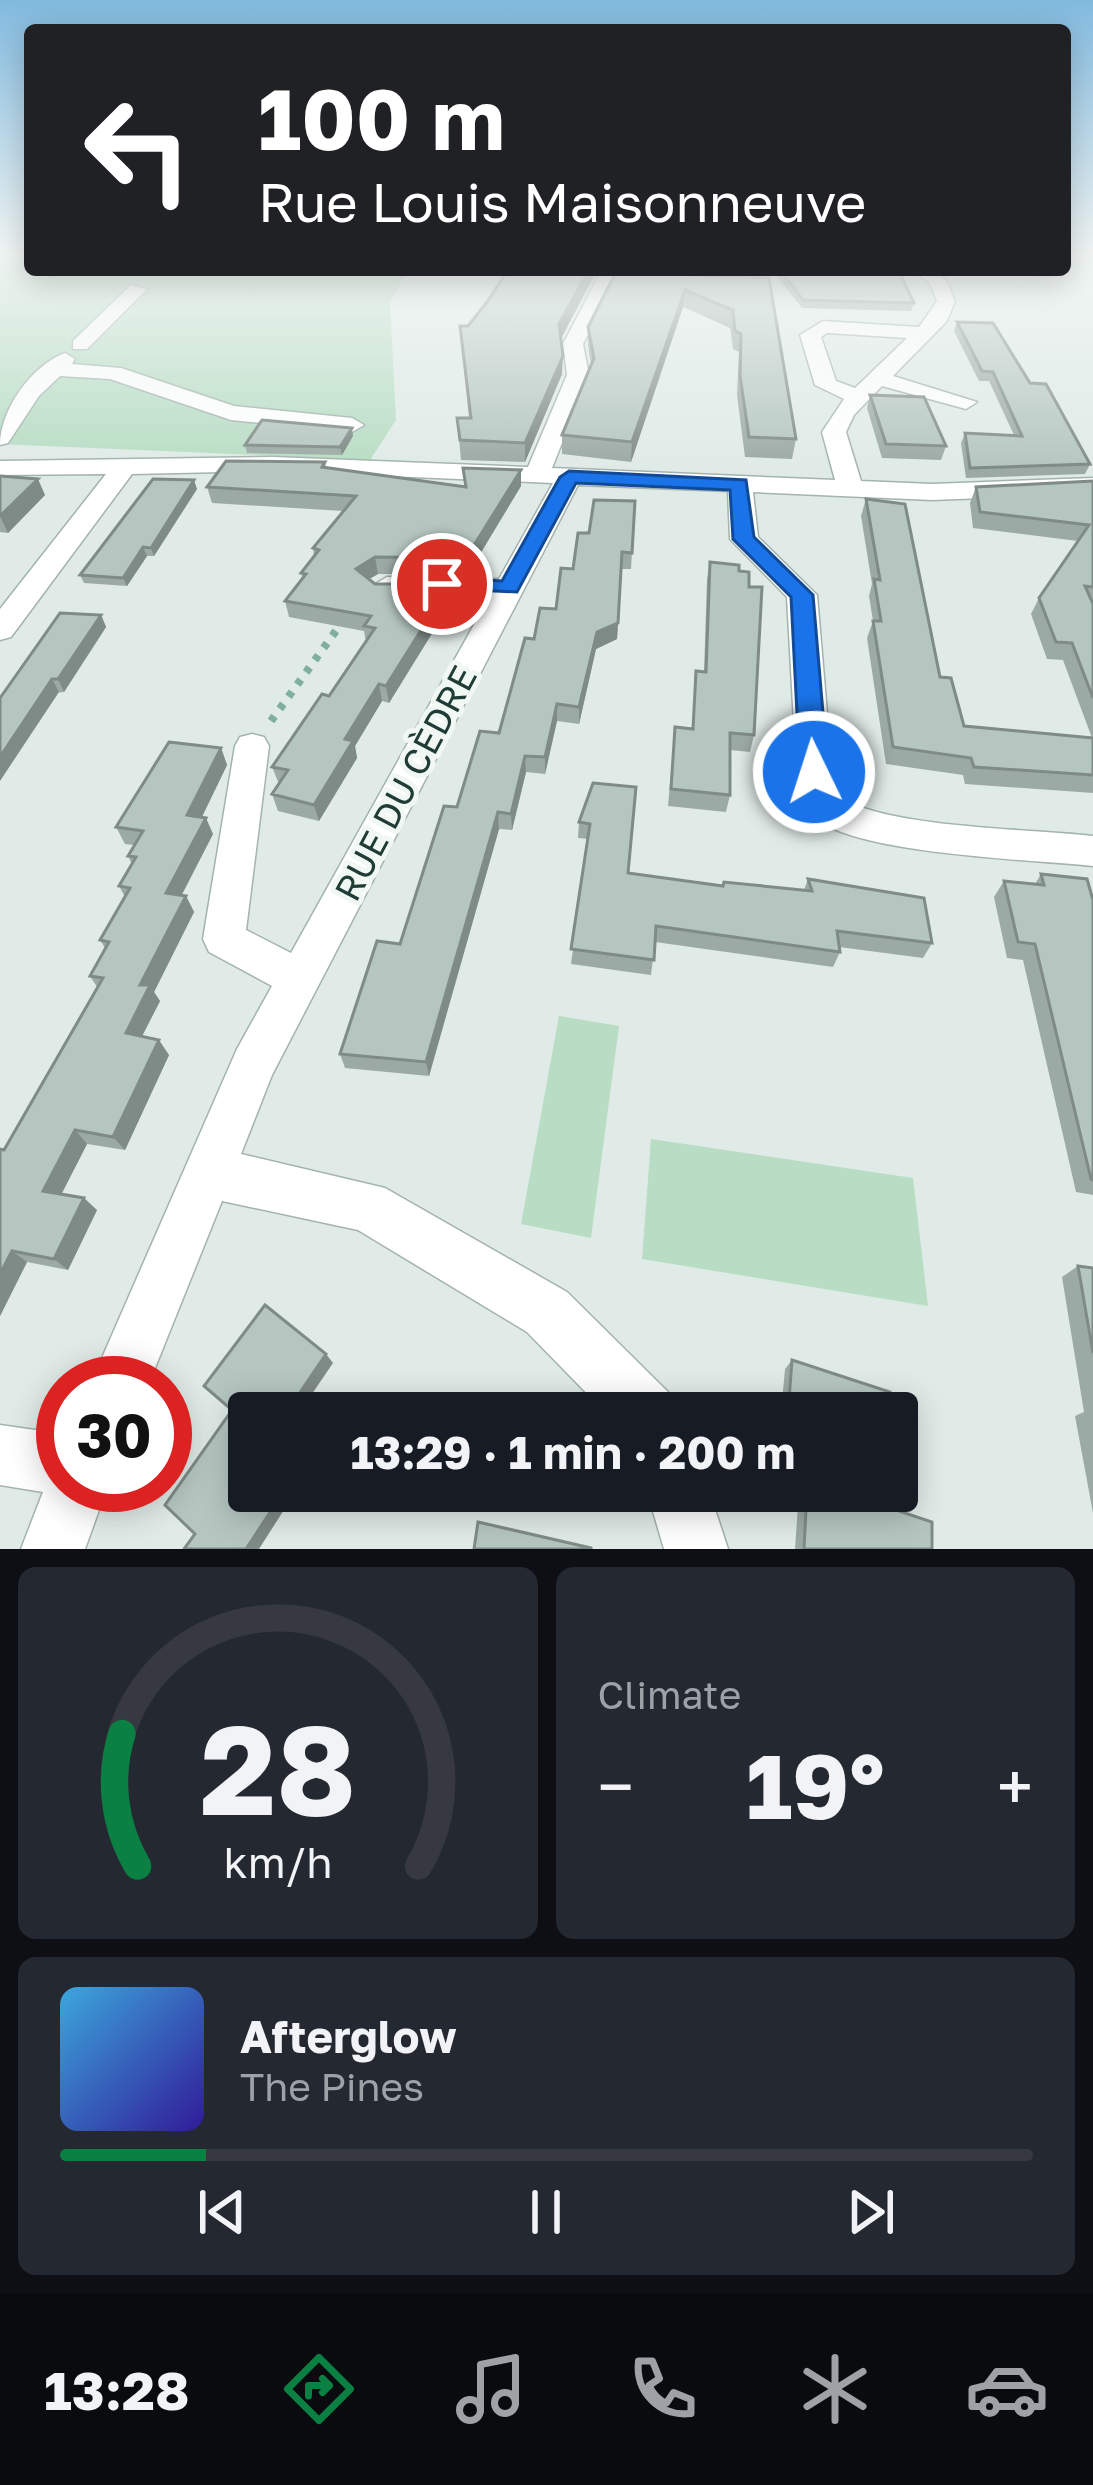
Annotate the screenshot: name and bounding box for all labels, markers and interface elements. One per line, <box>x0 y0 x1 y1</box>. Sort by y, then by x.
text: 100 m <box>258 68 505 168</box>
icon: left <box>60 72 216 228</box>
text: Rue Louis Maisonneuve <box>258 169 866 234</box>
pin <box>391 533 493 635</box>
icon: arrive <box>409 551 475 617</box>
street label: RUE DU CÈDRE <box>325 658 485 908</box>
position arrow <box>751 709 877 835</box>
speed limit sign: 30 <box>36 1356 192 1512</box>
text: 13:29 · 1 min · 200 m <box>351 1425 795 1479</box>
text: Climate <box>598 1671 741 1718</box>
text: 28 <box>200 1693 356 1842</box>
text: 19° <box>746 1731 885 1839</box>
text: − <box>598 1746 634 1826</box>
text: + <box>997 1746 1033 1826</box>
text: km/h <box>223 1836 332 1887</box>
text: Afterglow <box>240 2009 457 2063</box>
text: The Pines <box>240 2063 424 2110</box>
icon: previous <box>189 2179 255 2245</box>
icon: pause <box>513 2179 579 2245</box>
icon: next <box>838 2179 904 2245</box>
icon: directions <box>277 2347 361 2431</box>
icon: music <box>449 2347 533 2431</box>
icon: phone <box>621 2347 705 2431</box>
icon: climate <box>793 2347 877 2431</box>
icon: car <box>965 2347 1049 2431</box>
text: 13:28 <box>44 2357 189 2422</box>

